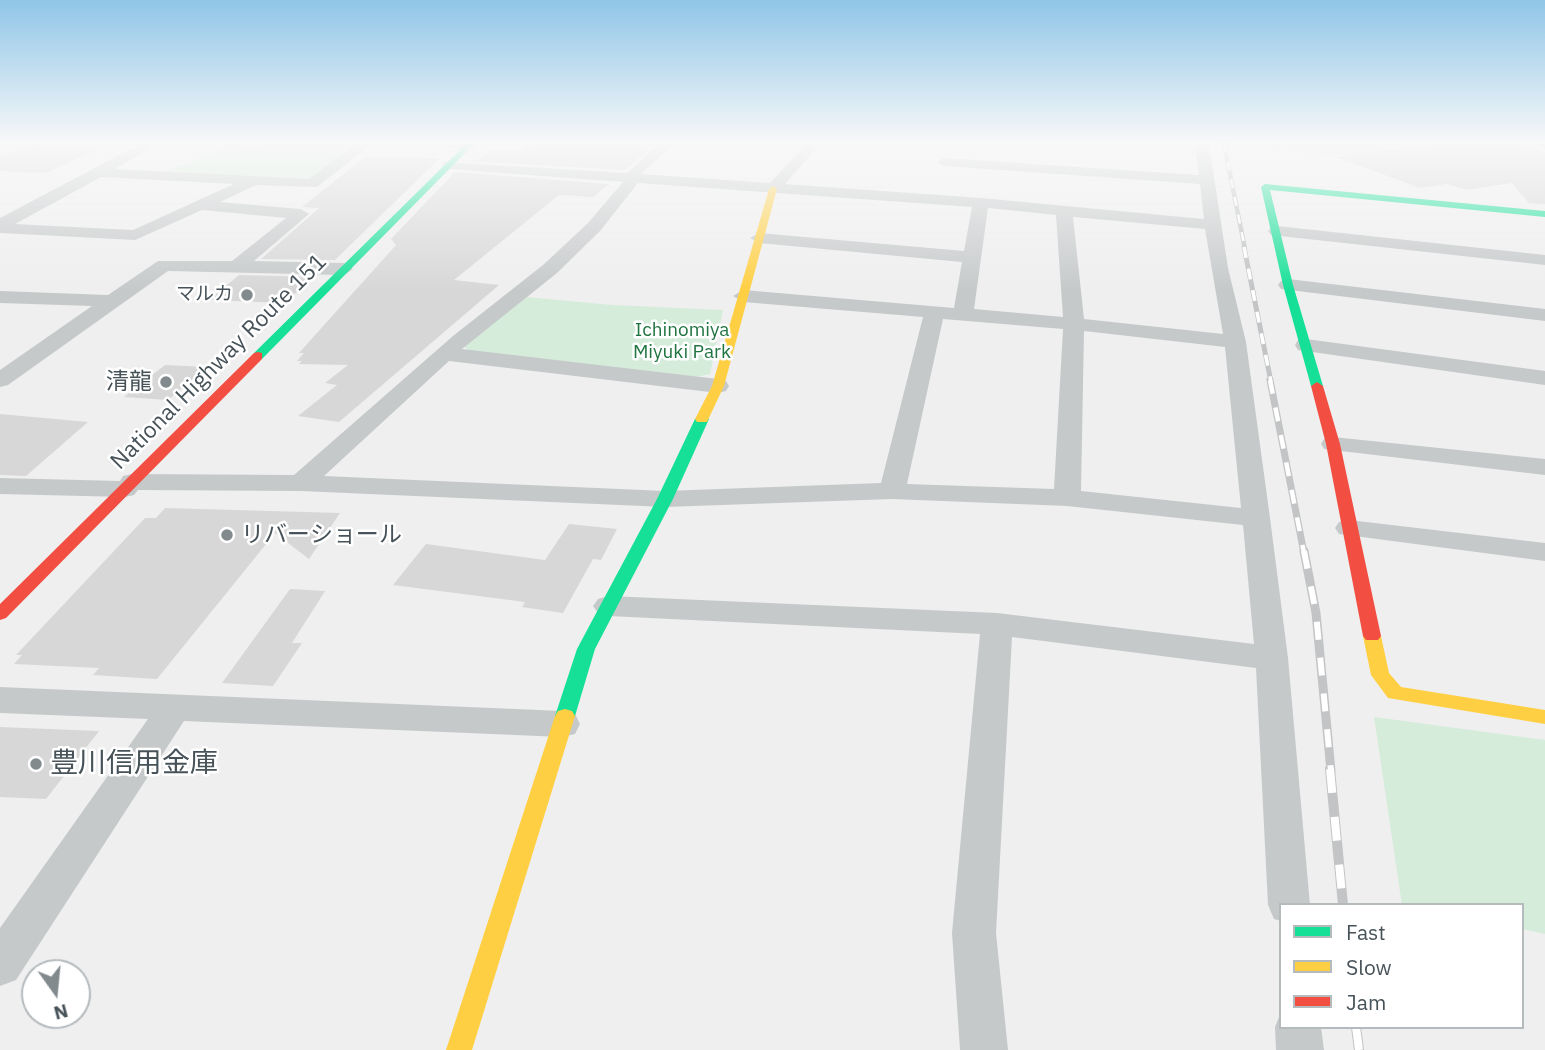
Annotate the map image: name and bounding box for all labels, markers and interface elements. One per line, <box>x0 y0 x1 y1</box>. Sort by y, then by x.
street label: National Highway Route 151 <box>105 248 333 476</box>
place label: マルカ <box>176 284 233 306</box>
marker: マルカ <box>239 287 255 303</box>
park label: Ichinomiya Miyuki Park <box>633 320 731 364</box>
place label: 清龍 <box>106 368 152 396</box>
marker: 清龍 <box>158 374 174 390</box>
place label: リバーショール <box>241 521 402 549</box>
marker: リバーショール <box>219 527 235 543</box>
place label: 豊川信用金庫 <box>50 747 218 781</box>
marker: 豊川信用金庫 <box>28 756 44 772</box>
legend <box>1279 903 1524 1029</box>
text: Fast <box>1346 918 1386 946</box>
text: Slow <box>1346 953 1392 981</box>
north arrow <box>21 959 91 1029</box>
text: Jam <box>1346 988 1386 1016</box>
text: N <box>51 999 71 1026</box>

